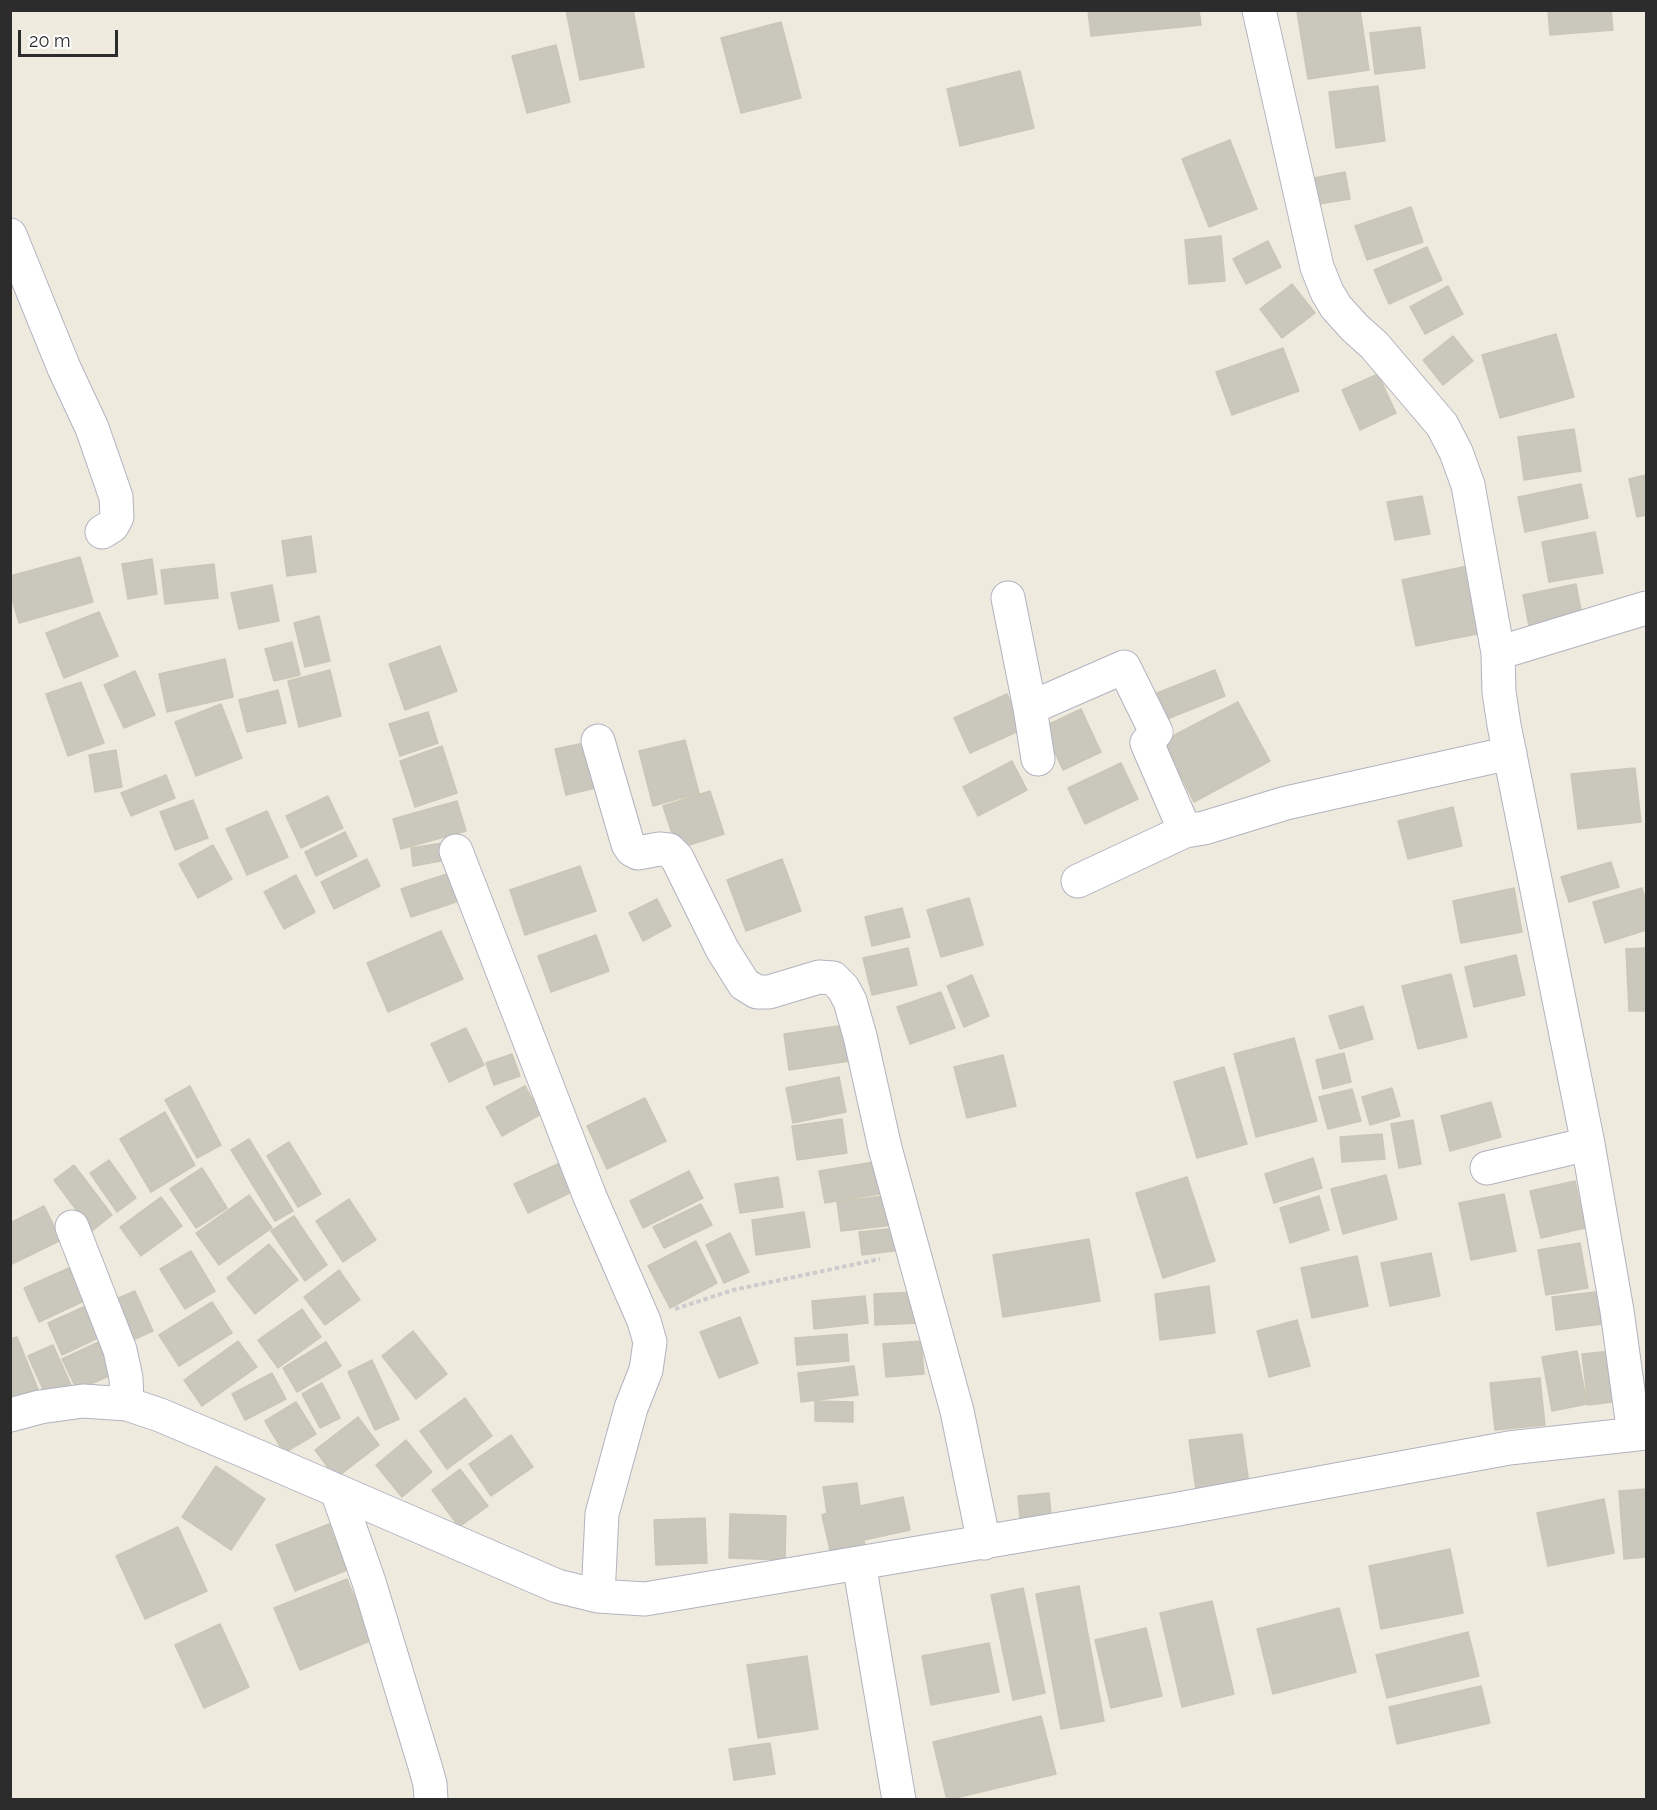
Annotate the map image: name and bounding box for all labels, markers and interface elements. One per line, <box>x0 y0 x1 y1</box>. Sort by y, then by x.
scale bar <box>21 18 122 56</box>
text: 20 m <box>29 30 71 51</box>

